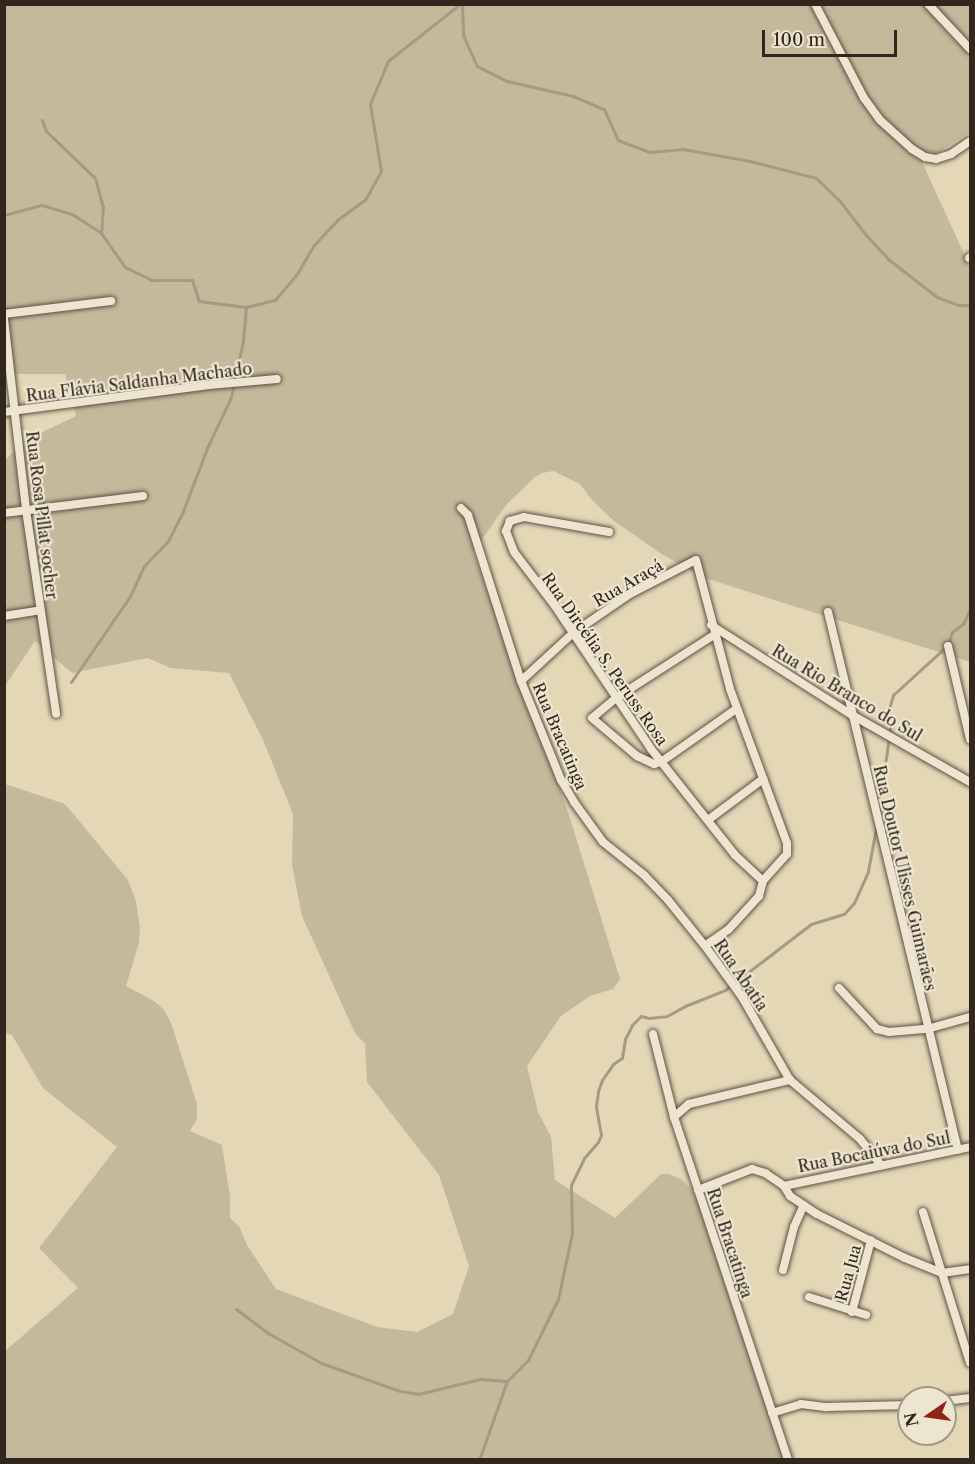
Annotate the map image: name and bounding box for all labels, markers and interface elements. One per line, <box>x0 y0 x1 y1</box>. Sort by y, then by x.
scale bar <box>765 18 900 56</box>
text: 100 m <box>773 29 825 51</box>
street label: Rua Flávia Saldanha Machado <box>25 359 253 405</box>
street label: Rua Rosa Pillat socher <box>22 430 62 600</box>
street label: Rua Araçá <box>589 555 667 611</box>
street label: Rua Dircélia S. Peruss Rosa <box>538 569 672 749</box>
street label: Rua Rio Branco do Sul <box>769 641 925 745</box>
street label: Rua Bracatinga <box>529 679 591 793</box>
street label: Rua Doutor Ulisses Guimarães <box>870 763 940 993</box>
street label: Rua Abatia <box>710 935 772 1015</box>
street label: Rua Bocaiúva do Sul <box>796 1128 952 1176</box>
street label: Rua Bracatinga <box>703 1185 757 1301</box>
street label: Rua Jua <box>831 1242 865 1304</box>
north arrow <box>897 1386 957 1446</box>
text: N <box>900 1411 923 1429</box>

